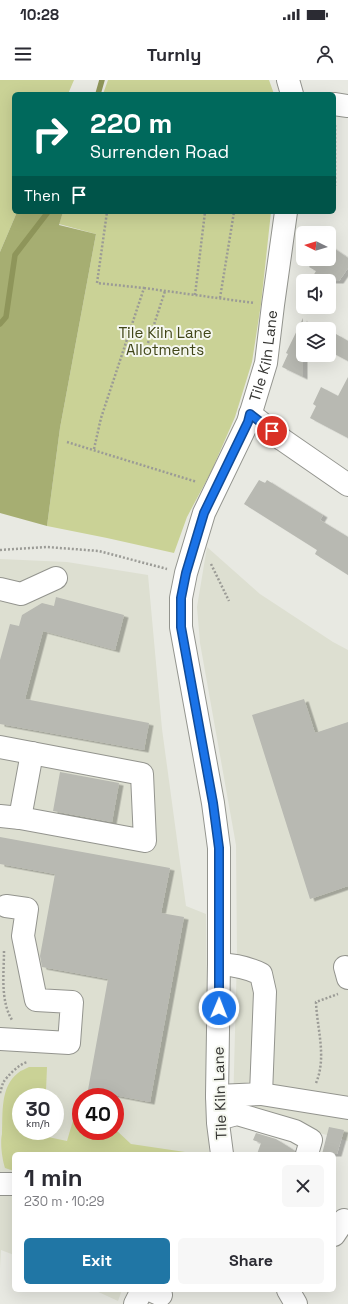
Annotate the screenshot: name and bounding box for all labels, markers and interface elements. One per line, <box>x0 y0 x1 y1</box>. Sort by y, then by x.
text: 10:28 <box>20 5 59 24</box>
icon: menu <box>12 43 34 65</box>
text: Turnly <box>147 43 201 66</box>
icon: person <box>314 43 336 65</box>
text: 220 m <box>90 105 172 141</box>
icon: right <box>24 108 76 160</box>
text: Surrenden Road <box>90 140 229 163</box>
icon: arrive <box>68 184 90 206</box>
text: Then <box>24 186 60 205</box>
north arrow <box>296 226 336 266</box>
map controls <box>296 226 336 362</box>
button: sound <box>296 274 336 314</box>
street label: Tile Kiln Lane <box>245 309 281 404</box>
button: layers <box>296 322 336 362</box>
park label: Tile Kiln Lane Allotments <box>118 323 212 359</box>
pin <box>255 414 289 448</box>
icon: arrive <box>261 420 283 442</box>
position arrow <box>198 987 240 1029</box>
street label: Tile Kiln Lane <box>208 1046 231 1140</box>
speed limit sign: 40 <box>72 1088 124 1140</box>
text: 30 <box>25 1096 51 1122</box>
text: km/h <box>26 1117 50 1130</box>
text: 1 min <box>24 1162 83 1193</box>
button: close <box>282 1165 324 1207</box>
text: 230 m · 10:29 <box>24 1193 104 1210</box>
button: Exit <box>24 1238 170 1284</box>
button: Share <box>178 1238 324 1284</box>

